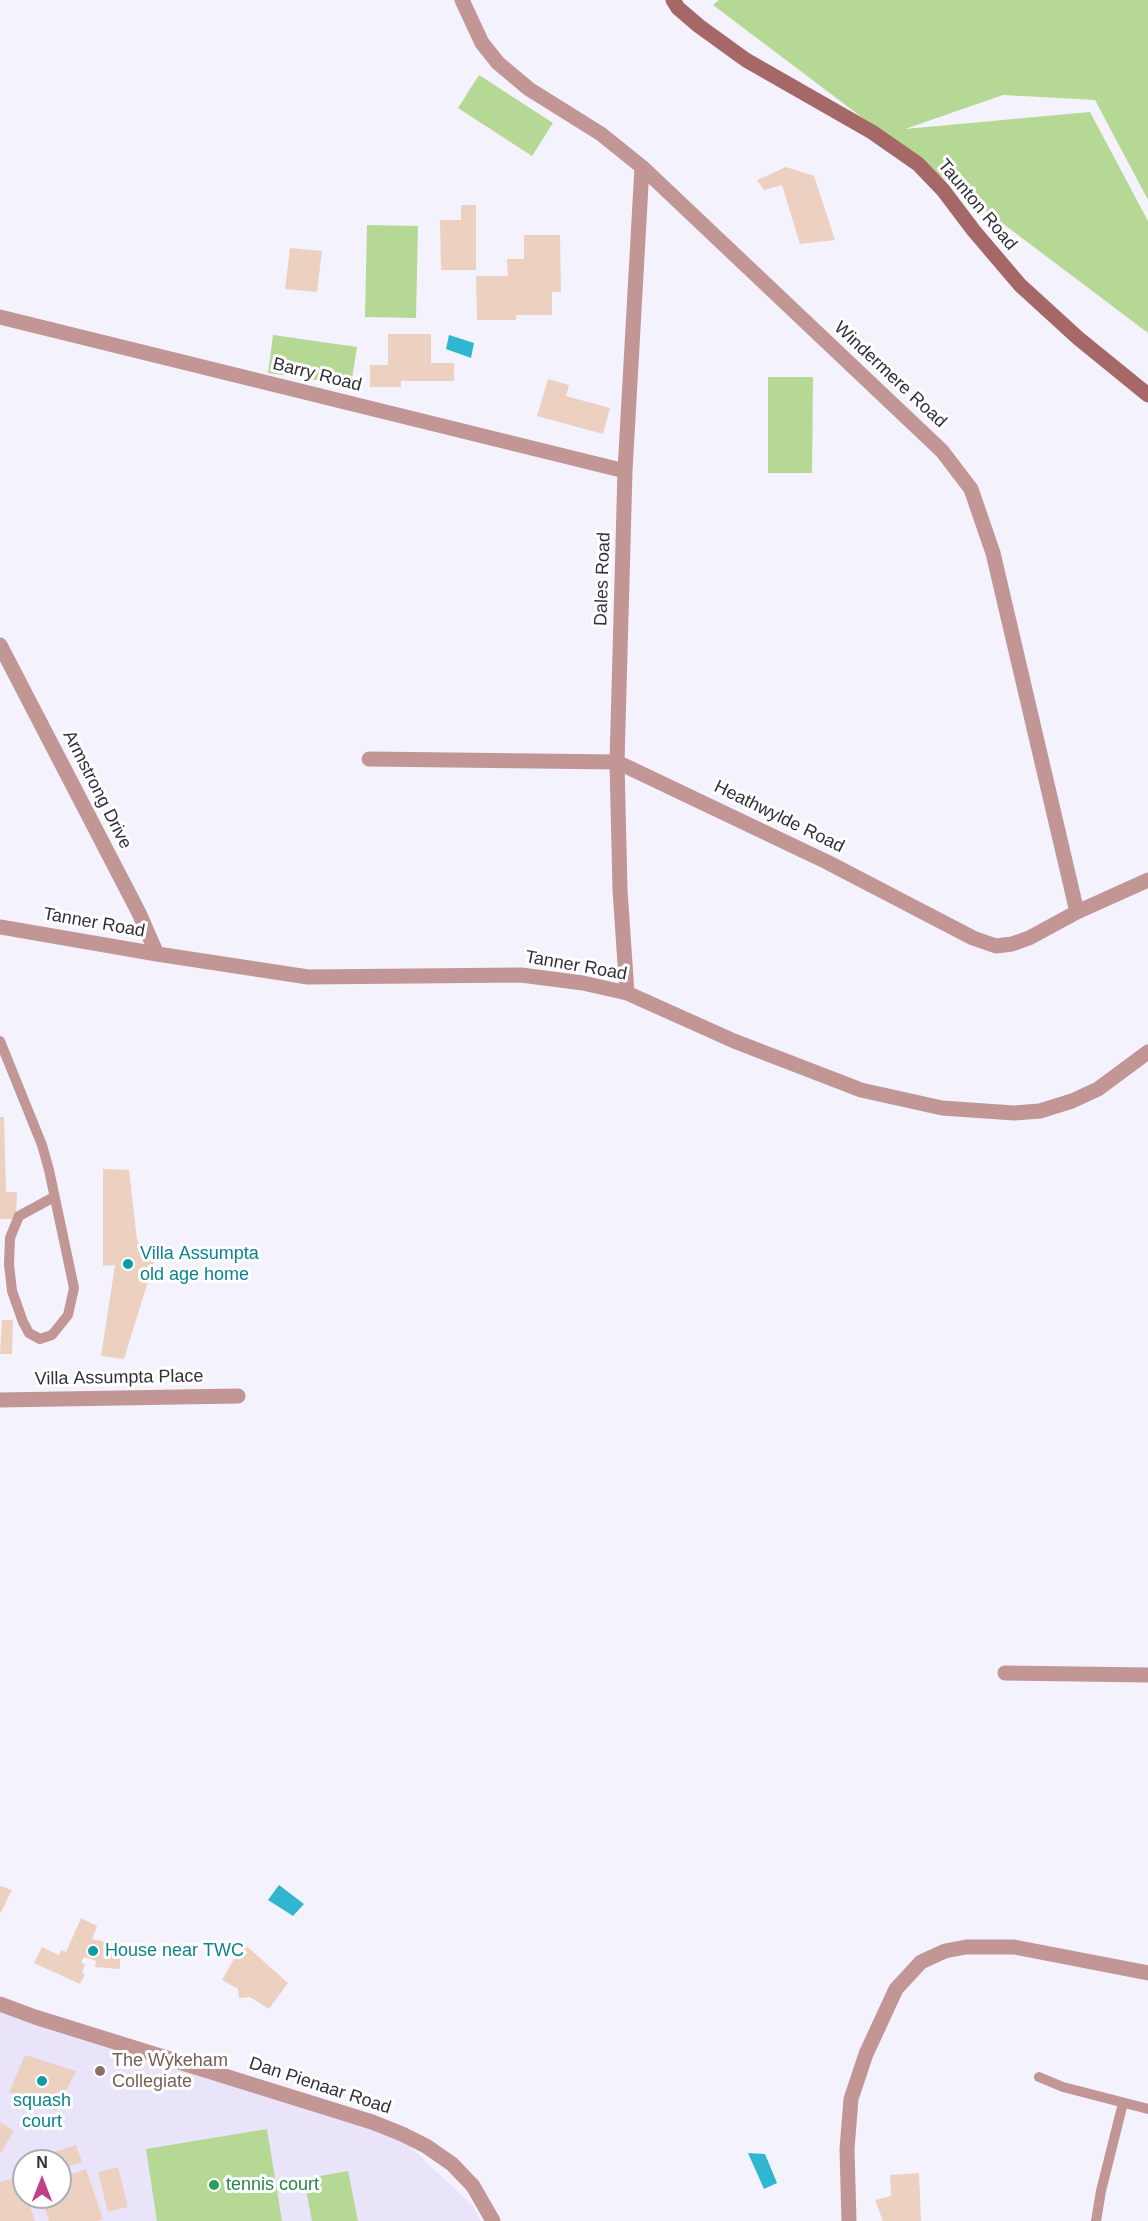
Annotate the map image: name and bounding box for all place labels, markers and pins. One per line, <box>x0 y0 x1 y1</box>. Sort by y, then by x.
place label: Villa Assumpta old age home <box>140 1243 259 1286</box>
marker: Villa Assumpta old age home <box>121 1257 135 1271</box>
place label: House near TWC <box>105 1940 244 1962</box>
marker: House near TWC <box>86 1944 100 1958</box>
place label: The Wykeham Collegiate <box>112 2050 228 2092</box>
marker: The Wykeham Collegiate <box>93 2064 107 2078</box>
marker: squash court <box>35 2074 49 2088</box>
place label: squash court <box>13 2090 71 2132</box>
place label: tennis court <box>226 2174 319 2196</box>
marker: tennis court <box>207 2178 221 2192</box>

